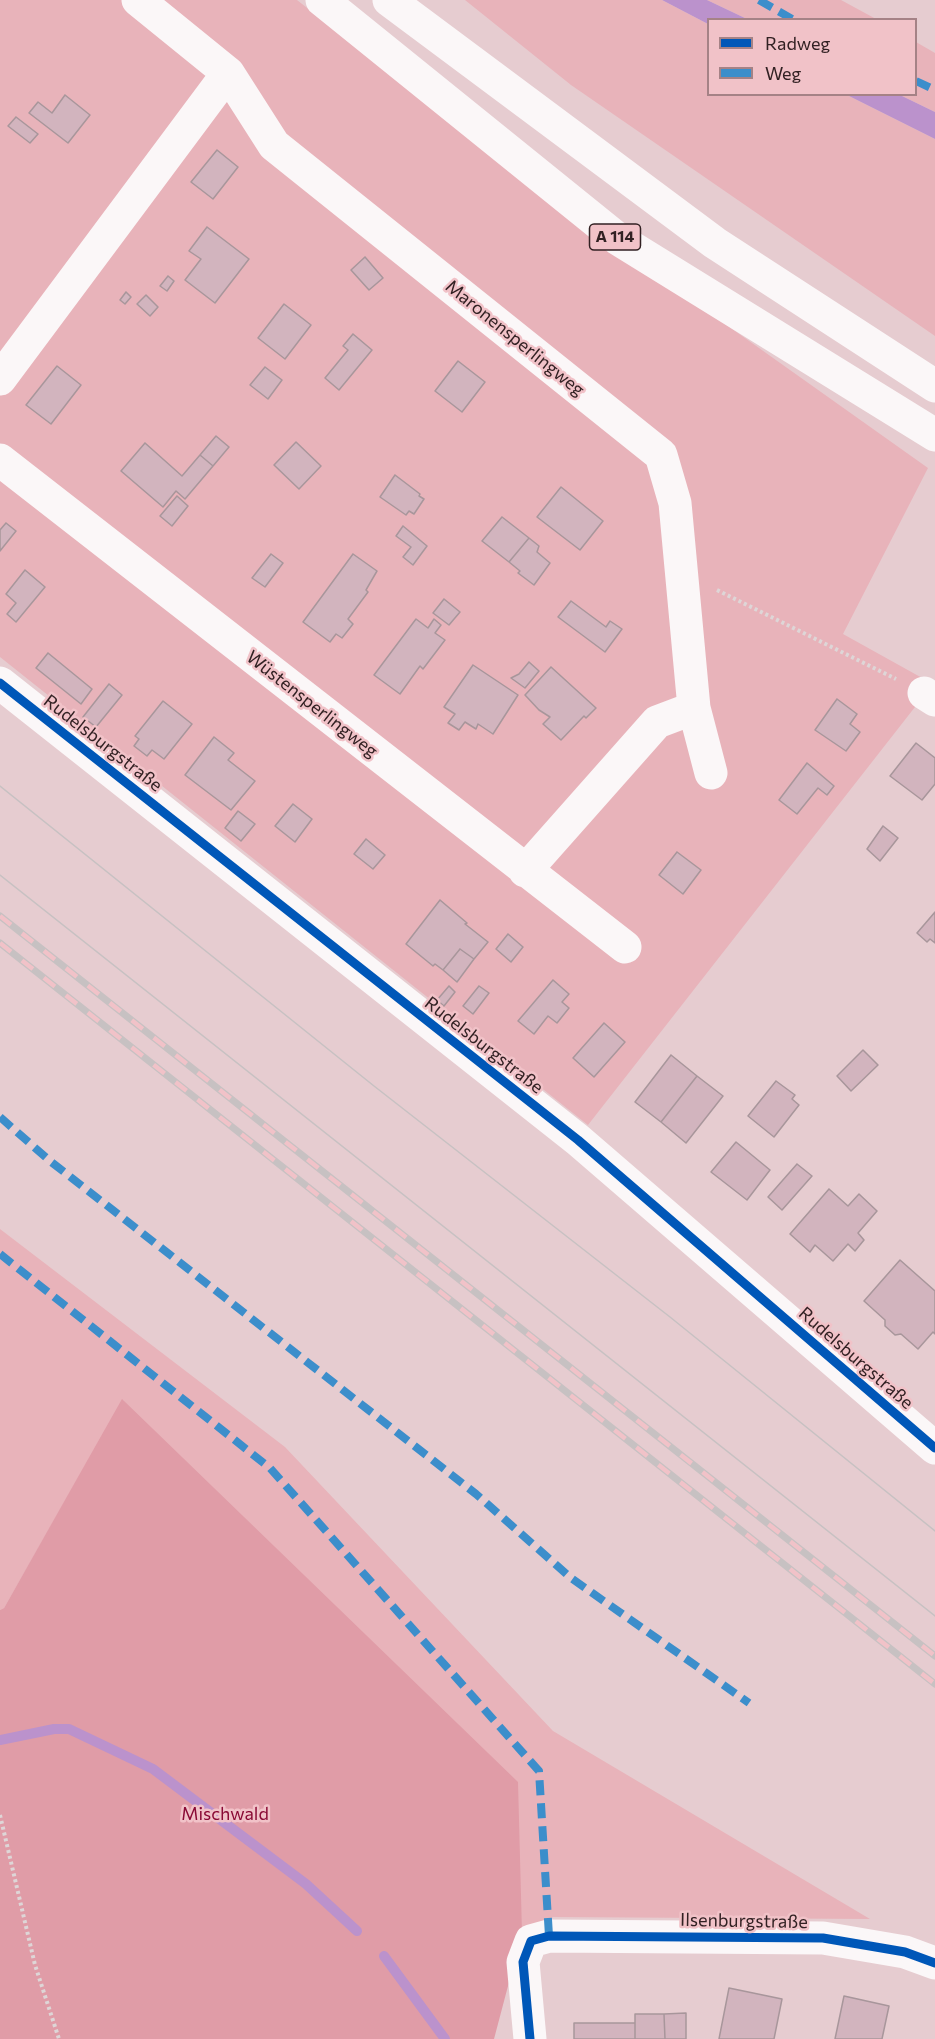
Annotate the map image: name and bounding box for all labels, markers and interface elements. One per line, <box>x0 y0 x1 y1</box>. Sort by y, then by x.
legend <box>707 18 917 96</box>
text: Radweg <box>765 32 830 54</box>
text: Weg <box>765 62 801 84</box>
road number: A 114 <box>590 224 640 250</box>
street label: Maronensperlingweg <box>441 275 589 401</box>
street label: Wüstensperlingweg <box>242 646 382 762</box>
street label: Rudelsburgstraße <box>39 690 167 796</box>
street label: Rudelsburgstraße <box>420 992 548 1098</box>
street label: Rudelsburgstraße <box>794 1302 918 1414</box>
park label: Mischwald <box>181 1803 269 1825</box>
street label: Ilsenburgstraße <box>680 1909 808 1933</box>

